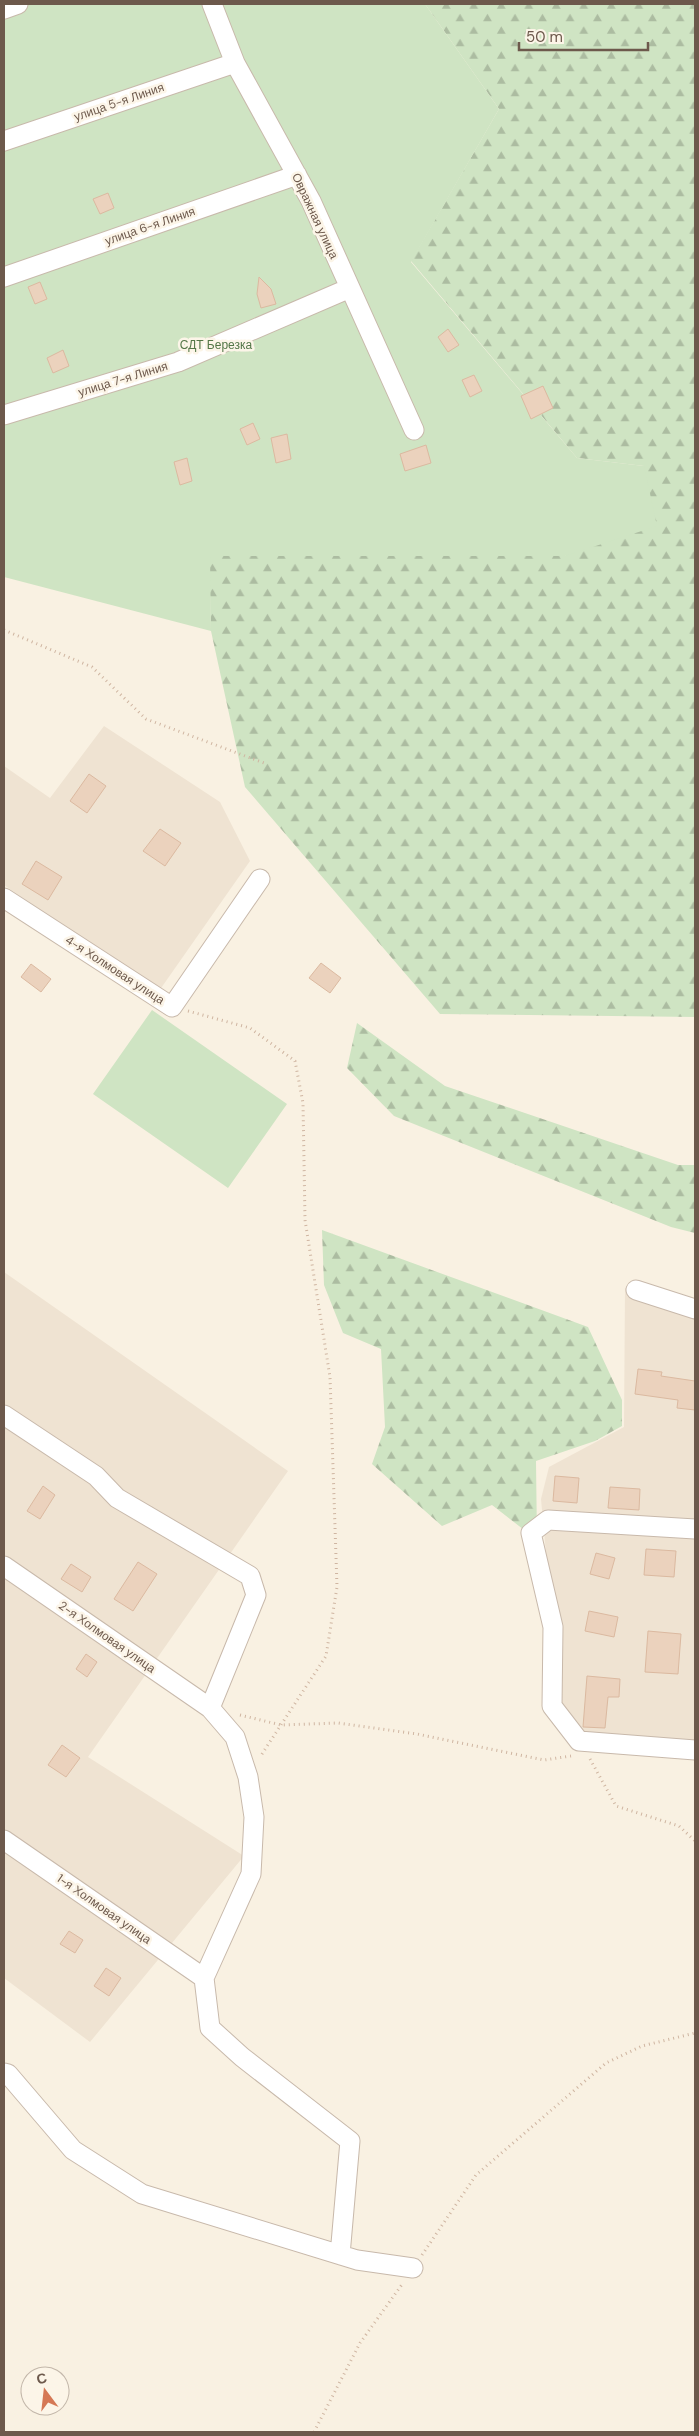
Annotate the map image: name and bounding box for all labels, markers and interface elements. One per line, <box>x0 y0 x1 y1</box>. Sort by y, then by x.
scale bar <box>519 20 648 52</box>
text: 50 m <box>526 27 563 47</box>
street label: улица 5-я Линия <box>72 79 166 125</box>
street label: Овражная улица <box>288 170 342 262</box>
street label: улица 6-я Линия <box>103 203 197 249</box>
park label: СДТ Березка <box>180 337 253 353</box>
street label: улица 7-я Линия <box>76 358 170 400</box>
street label: 4-я Холмовая улица <box>62 932 168 1008</box>
street label: 2-я Холмовая улица <box>55 1597 159 1677</box>
street label: 1-я Холмовая улица <box>54 1870 155 1948</box>
north arrow <box>20 2366 70 2416</box>
text: С <box>34 2368 49 2388</box>

